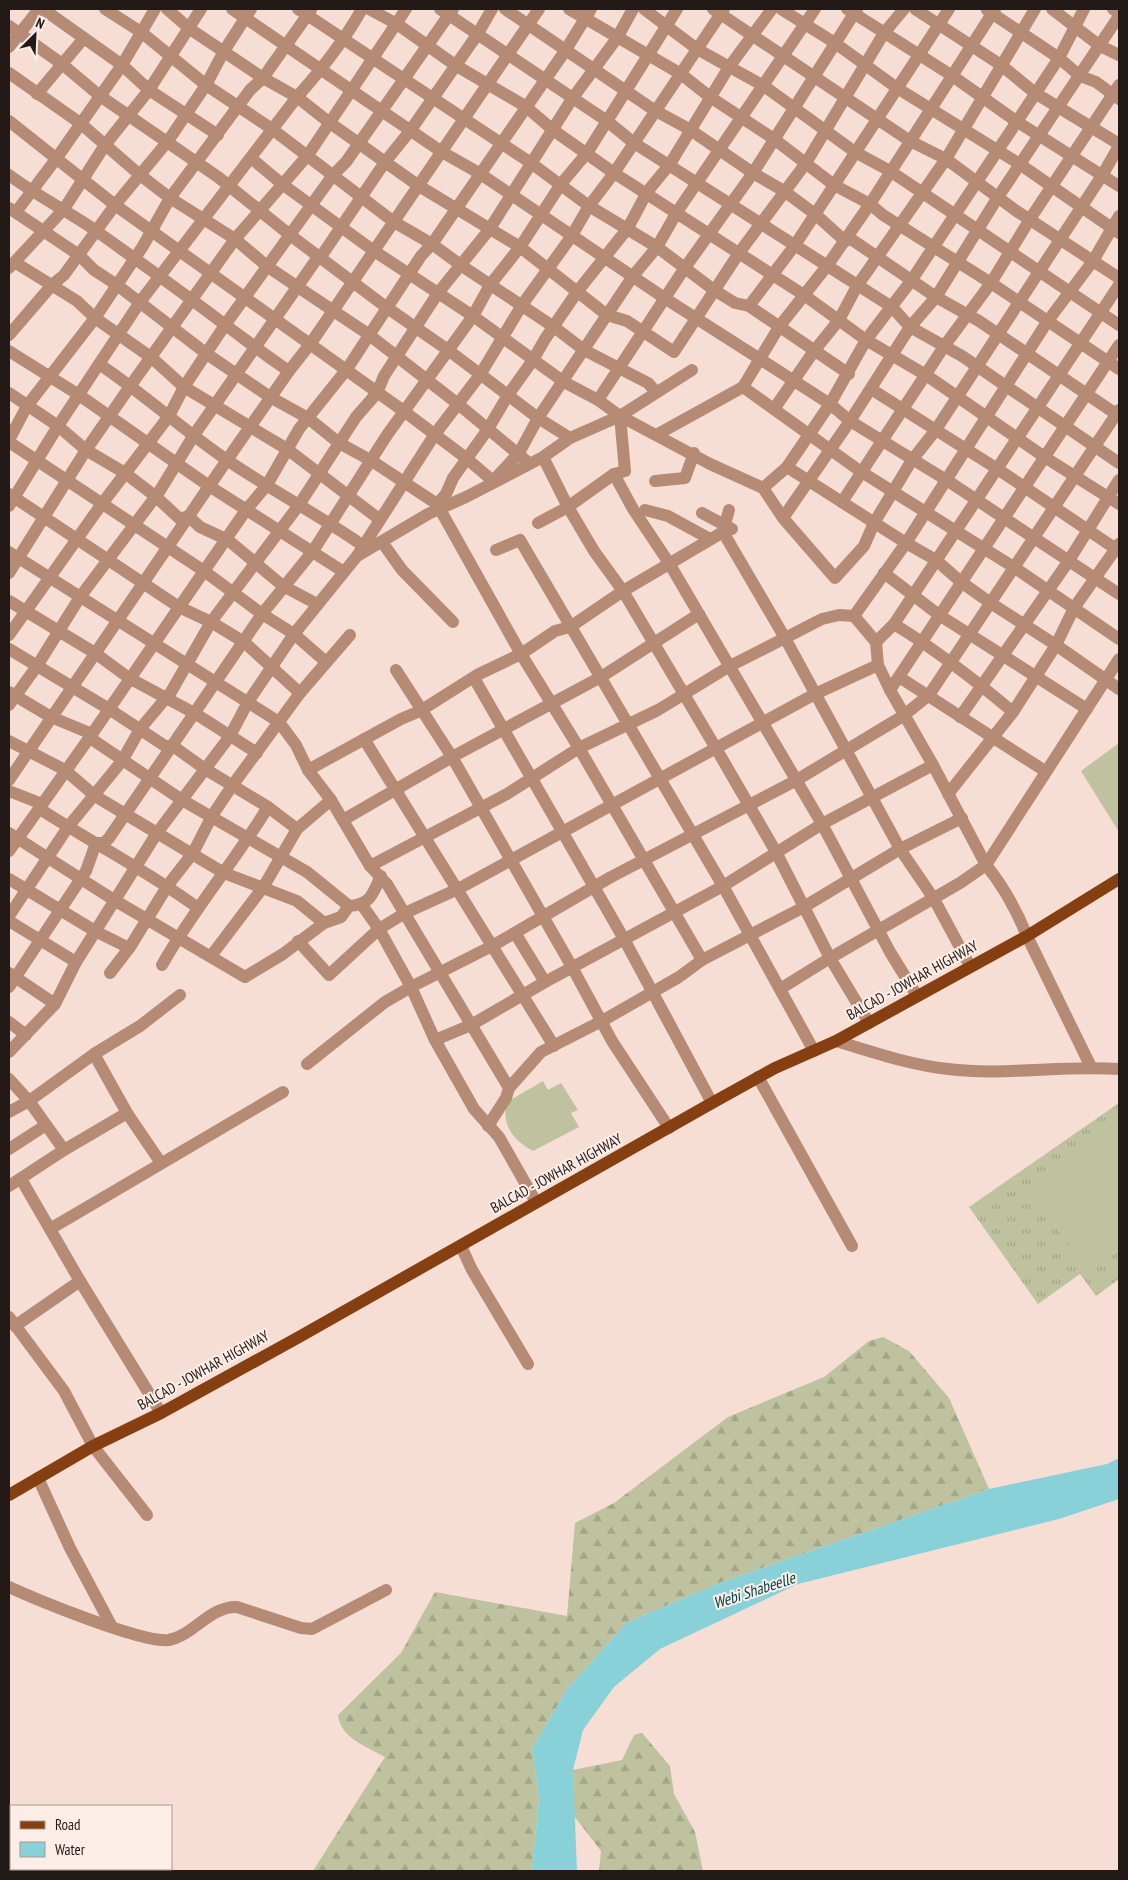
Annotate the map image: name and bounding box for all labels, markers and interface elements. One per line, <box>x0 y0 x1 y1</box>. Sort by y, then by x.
north arrow <box>10 10 60 60</box>
text: N <box>33 13 47 33</box>
street label: BALCAD - JOWHAR HIGHWAY <box>843 936 981 1024</box>
street label: BALCAD - JOWHAR HIGHWAY <box>487 1129 625 1217</box>
street label: BALCAD - JOWHAR HIGHWAY <box>134 1326 272 1414</box>
water label: Webi Shabeelle <box>710 1567 799 1613</box>
legend <box>10 1805 172 1870</box>
text: Road <box>55 1815 81 1834</box>
text: Water <box>55 1840 86 1859</box>

